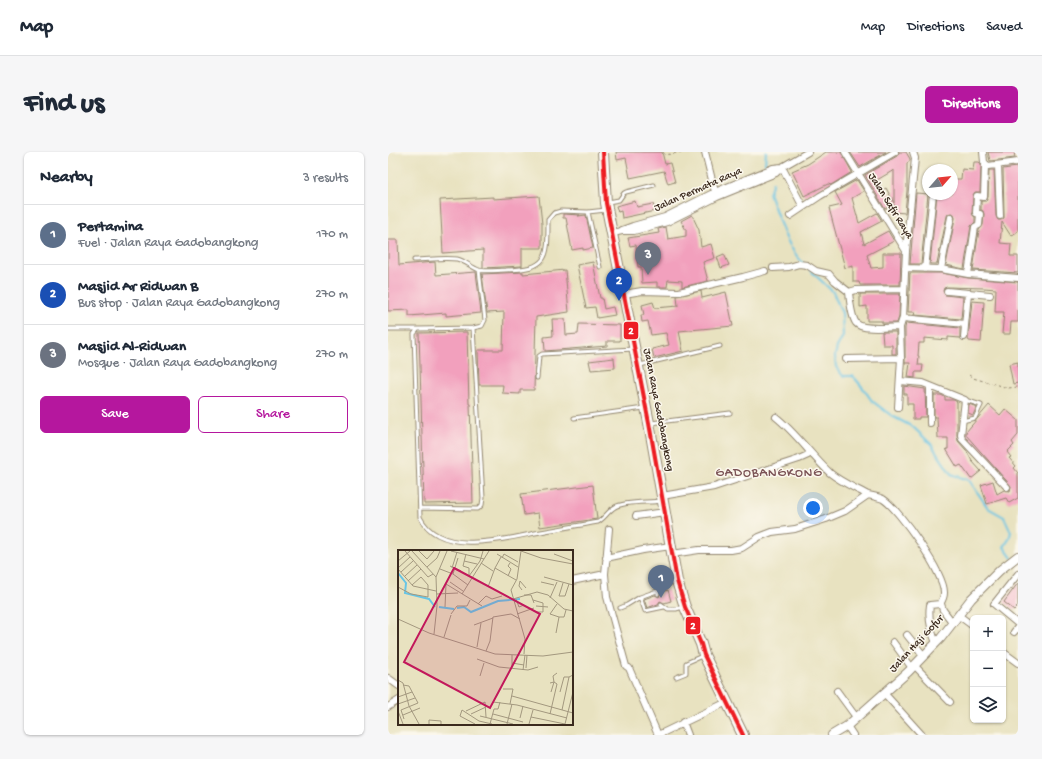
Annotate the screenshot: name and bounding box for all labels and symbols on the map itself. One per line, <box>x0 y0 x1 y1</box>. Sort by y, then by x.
north arrow <box>922 164 958 200</box>
street label: Jalan Permata Raya <box>652 165 744 215</box>
street label: Jalan Safir Raya <box>865 170 916 242</box>
pin: 3 <box>635 242 661 275</box>
pin: 2 <box>606 268 632 301</box>
line badge: 2 <box>623 321 639 340</box>
text: 2 <box>628 326 634 338</box>
street label: Jalan Raya Gadobangkong <box>640 348 676 472</box>
district label: GADOBANGKONG <box>716 466 822 481</box>
your location <box>803 498 823 518</box>
inset map <box>398 550 573 725</box>
pin: 1 <box>648 565 674 598</box>
street label: Jalan Haji Gofur <box>887 611 947 675</box>
line badge: 2 <box>685 616 701 635</box>
text: 2 <box>690 621 696 633</box>

